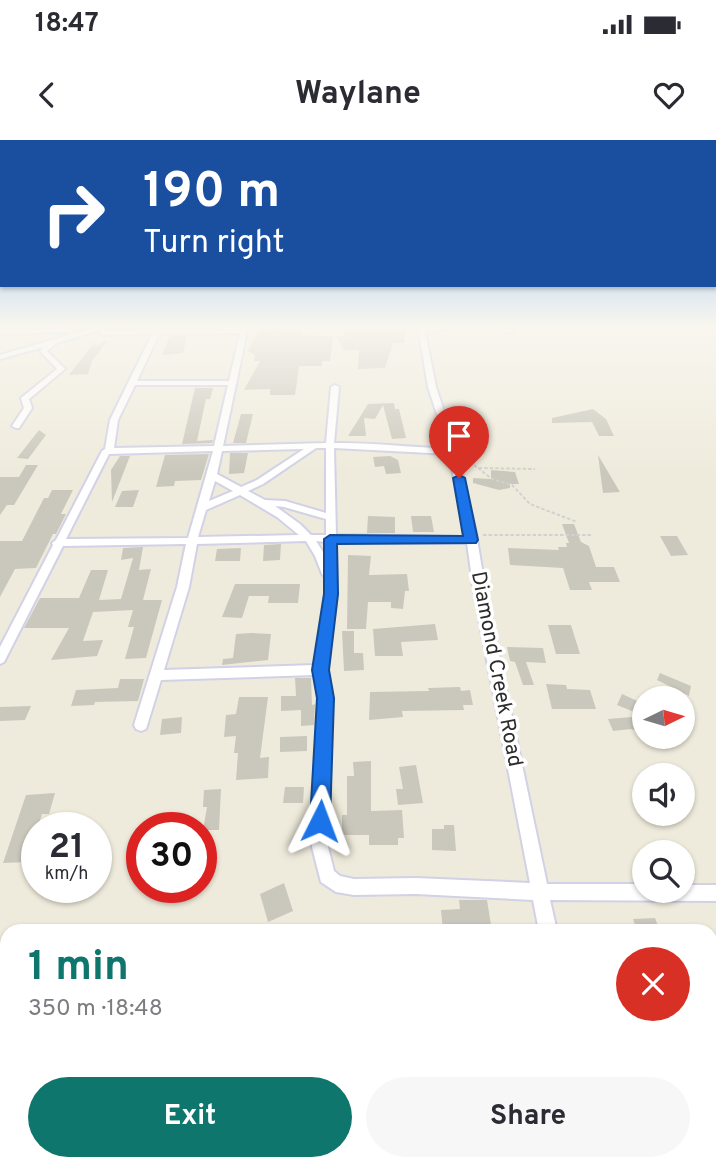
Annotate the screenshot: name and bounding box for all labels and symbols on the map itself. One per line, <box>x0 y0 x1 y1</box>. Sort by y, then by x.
pin <box>429 406 489 478</box>
street label: Diamond Creek Road <box>464 569 528 769</box>
north arrow <box>632 686 695 749</box>
position arrow <box>283 784 357 858</box>
speed limit sign: 30 <box>126 812 217 903</box>

